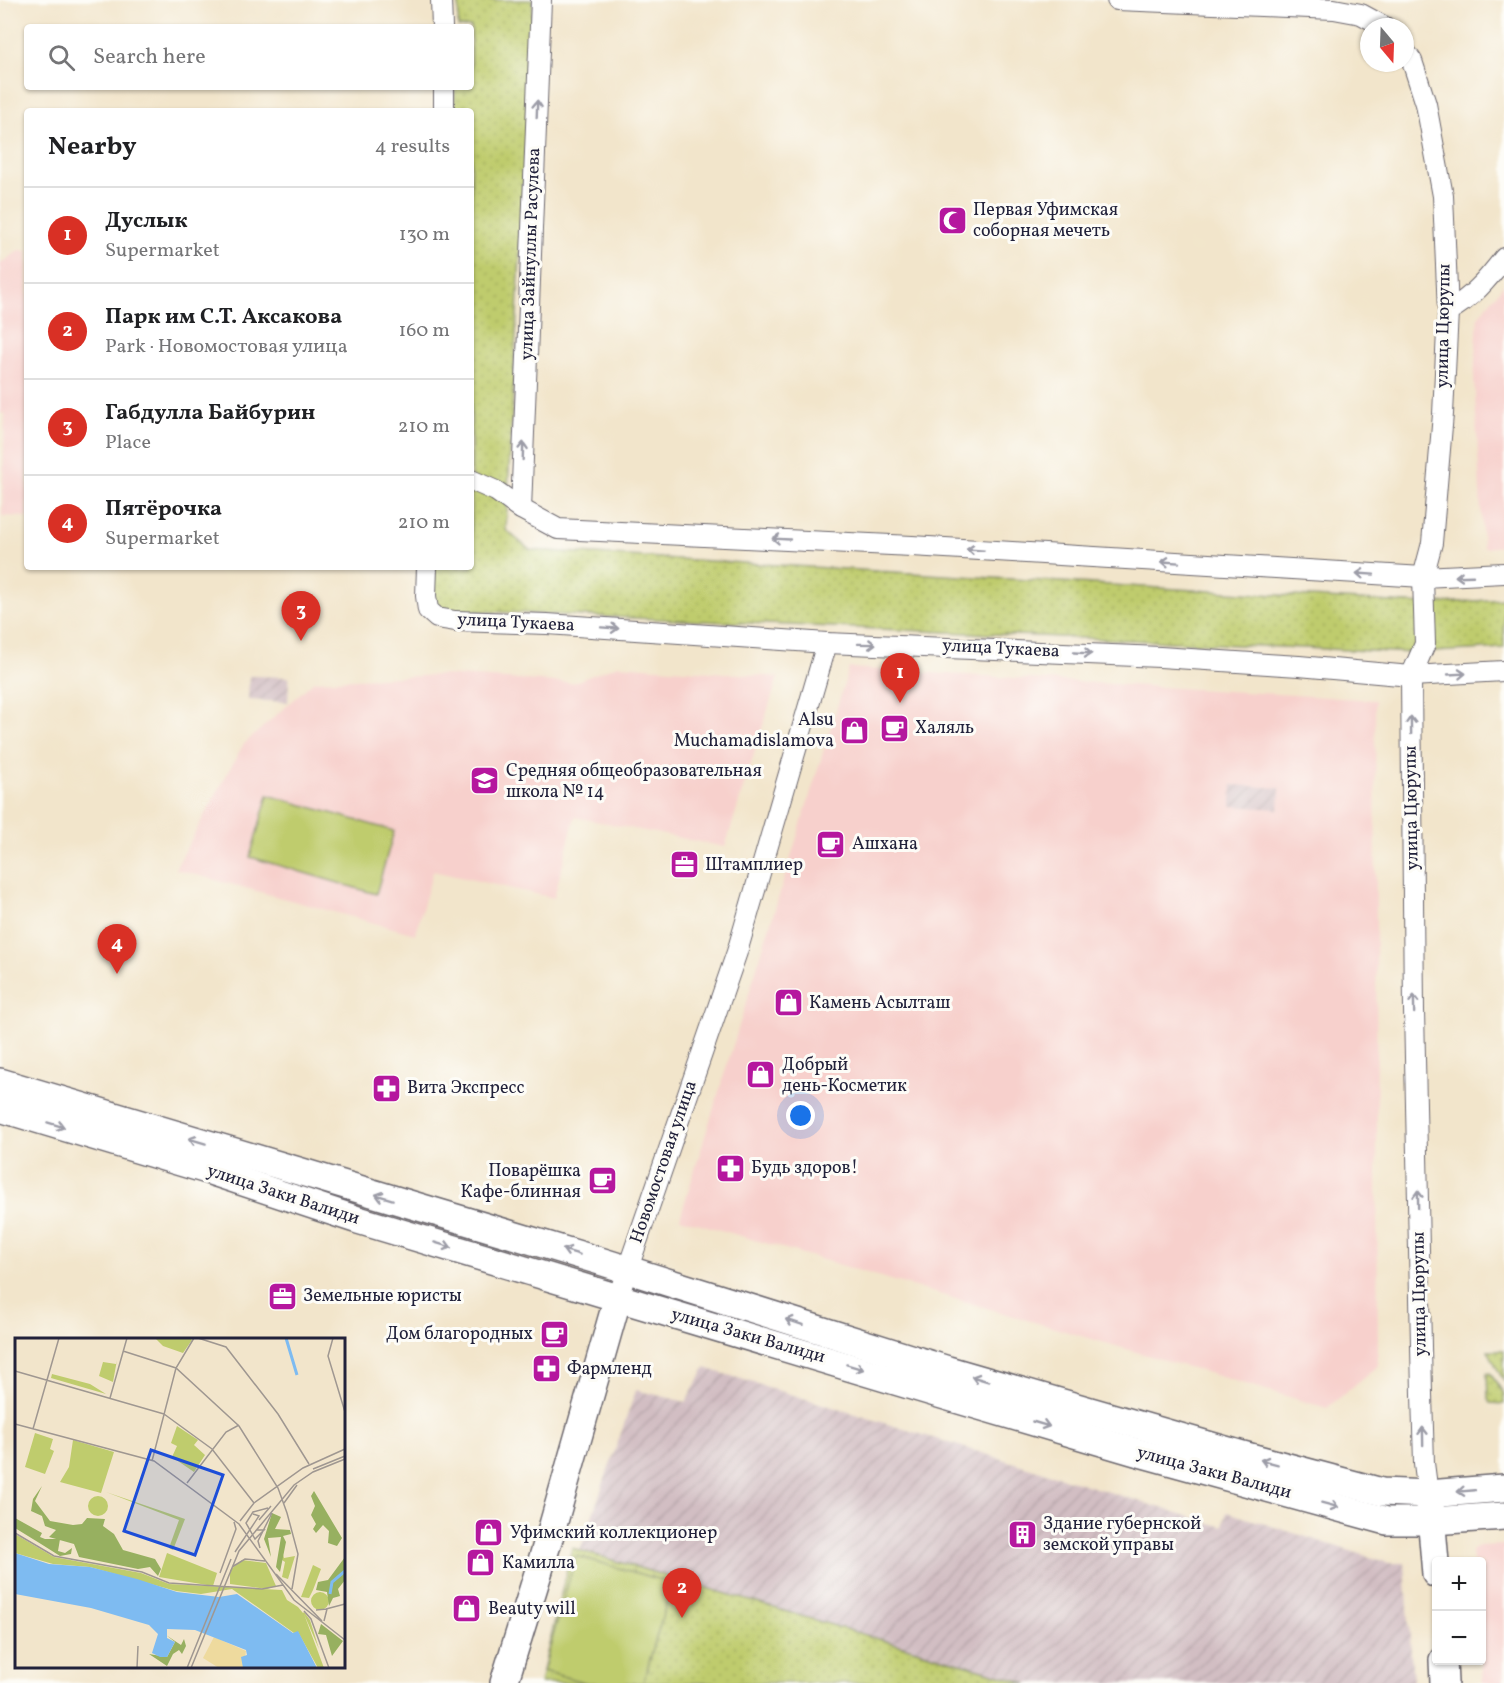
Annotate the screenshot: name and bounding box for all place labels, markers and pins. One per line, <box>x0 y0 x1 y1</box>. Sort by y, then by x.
place label: Первая Уфимская соборная мечеть <box>973 198 1118 244</box>
mosque icon: Первая Уфимская соборная мечеть <box>936 204 968 236</box>
pin: 3 <box>282 592 320 641</box>
pin: 1 <box>880 654 920 703</box>
place label: Alsu Muchamadislamova <box>674 708 834 754</box>
cafe icon: Халяль <box>878 712 910 744</box>
shop icon: Alsu Muchamadislamova <box>839 714 871 746</box>
place label: Халяль <box>915 716 974 741</box>
place label: Средняя общеобразовательная школа № 14 <box>506 759 762 805</box>
school or university icon: Средняя общеобразовательная школа № 14 <box>469 765 501 797</box>
cafe icon: Ашхана <box>815 828 847 860</box>
place label: Ашхана <box>852 832 918 857</box>
office icon: Штамплиер <box>668 849 700 881</box>
place label: Штамплиер <box>705 853 803 878</box>
pin: 4 <box>98 924 136 974</box>
shop icon: Камень Асылташ <box>772 987 804 1019</box>
place label: Камень Асылташ <box>809 991 950 1016</box>
place label: Добрый день-Косметик <box>782 1053 907 1099</box>
shop icon: Добрый день-Косметик <box>745 1059 777 1091</box>
pharmacy icon: Вита Экспресс <box>370 1072 402 1104</box>
place label: Вита Экспресс <box>407 1076 525 1101</box>
pharmacy icon: Будь здоров! <box>714 1152 746 1184</box>
place label: Будь здоров! <box>751 1156 858 1181</box>
place label: Поварёшка Кафе-блинная <box>461 1159 581 1205</box>
cafe icon: Поварёшка Кафе-блинная <box>586 1165 618 1197</box>
office icon: Земельные юристы <box>266 1280 298 1312</box>
place label: Земельные юристы <box>303 1284 462 1309</box>
cafe icon: Дом благородных <box>538 1318 570 1350</box>
place label: Дом благородных <box>386 1322 533 1347</box>
pharmacy icon: Фармленд <box>530 1353 562 1385</box>
place label: Фармленд <box>567 1357 652 1382</box>
place label: Здание губернской земской управы <box>1043 1512 1201 1558</box>
shop icon: Уфимский коллекционер <box>473 1517 505 1549</box>
building icon: Здание губернской земской управы <box>1006 1518 1038 1550</box>
place label: Уфимский коллекционер <box>510 1521 717 1546</box>
shop icon: Камилла <box>465 1547 497 1579</box>
place label: Камилла <box>502 1551 575 1576</box>
pin: 2 <box>662 1568 702 1618</box>
shop icon: Beauty will <box>451 1593 483 1625</box>
place label: Beauty will <box>488 1597 576 1622</box>

